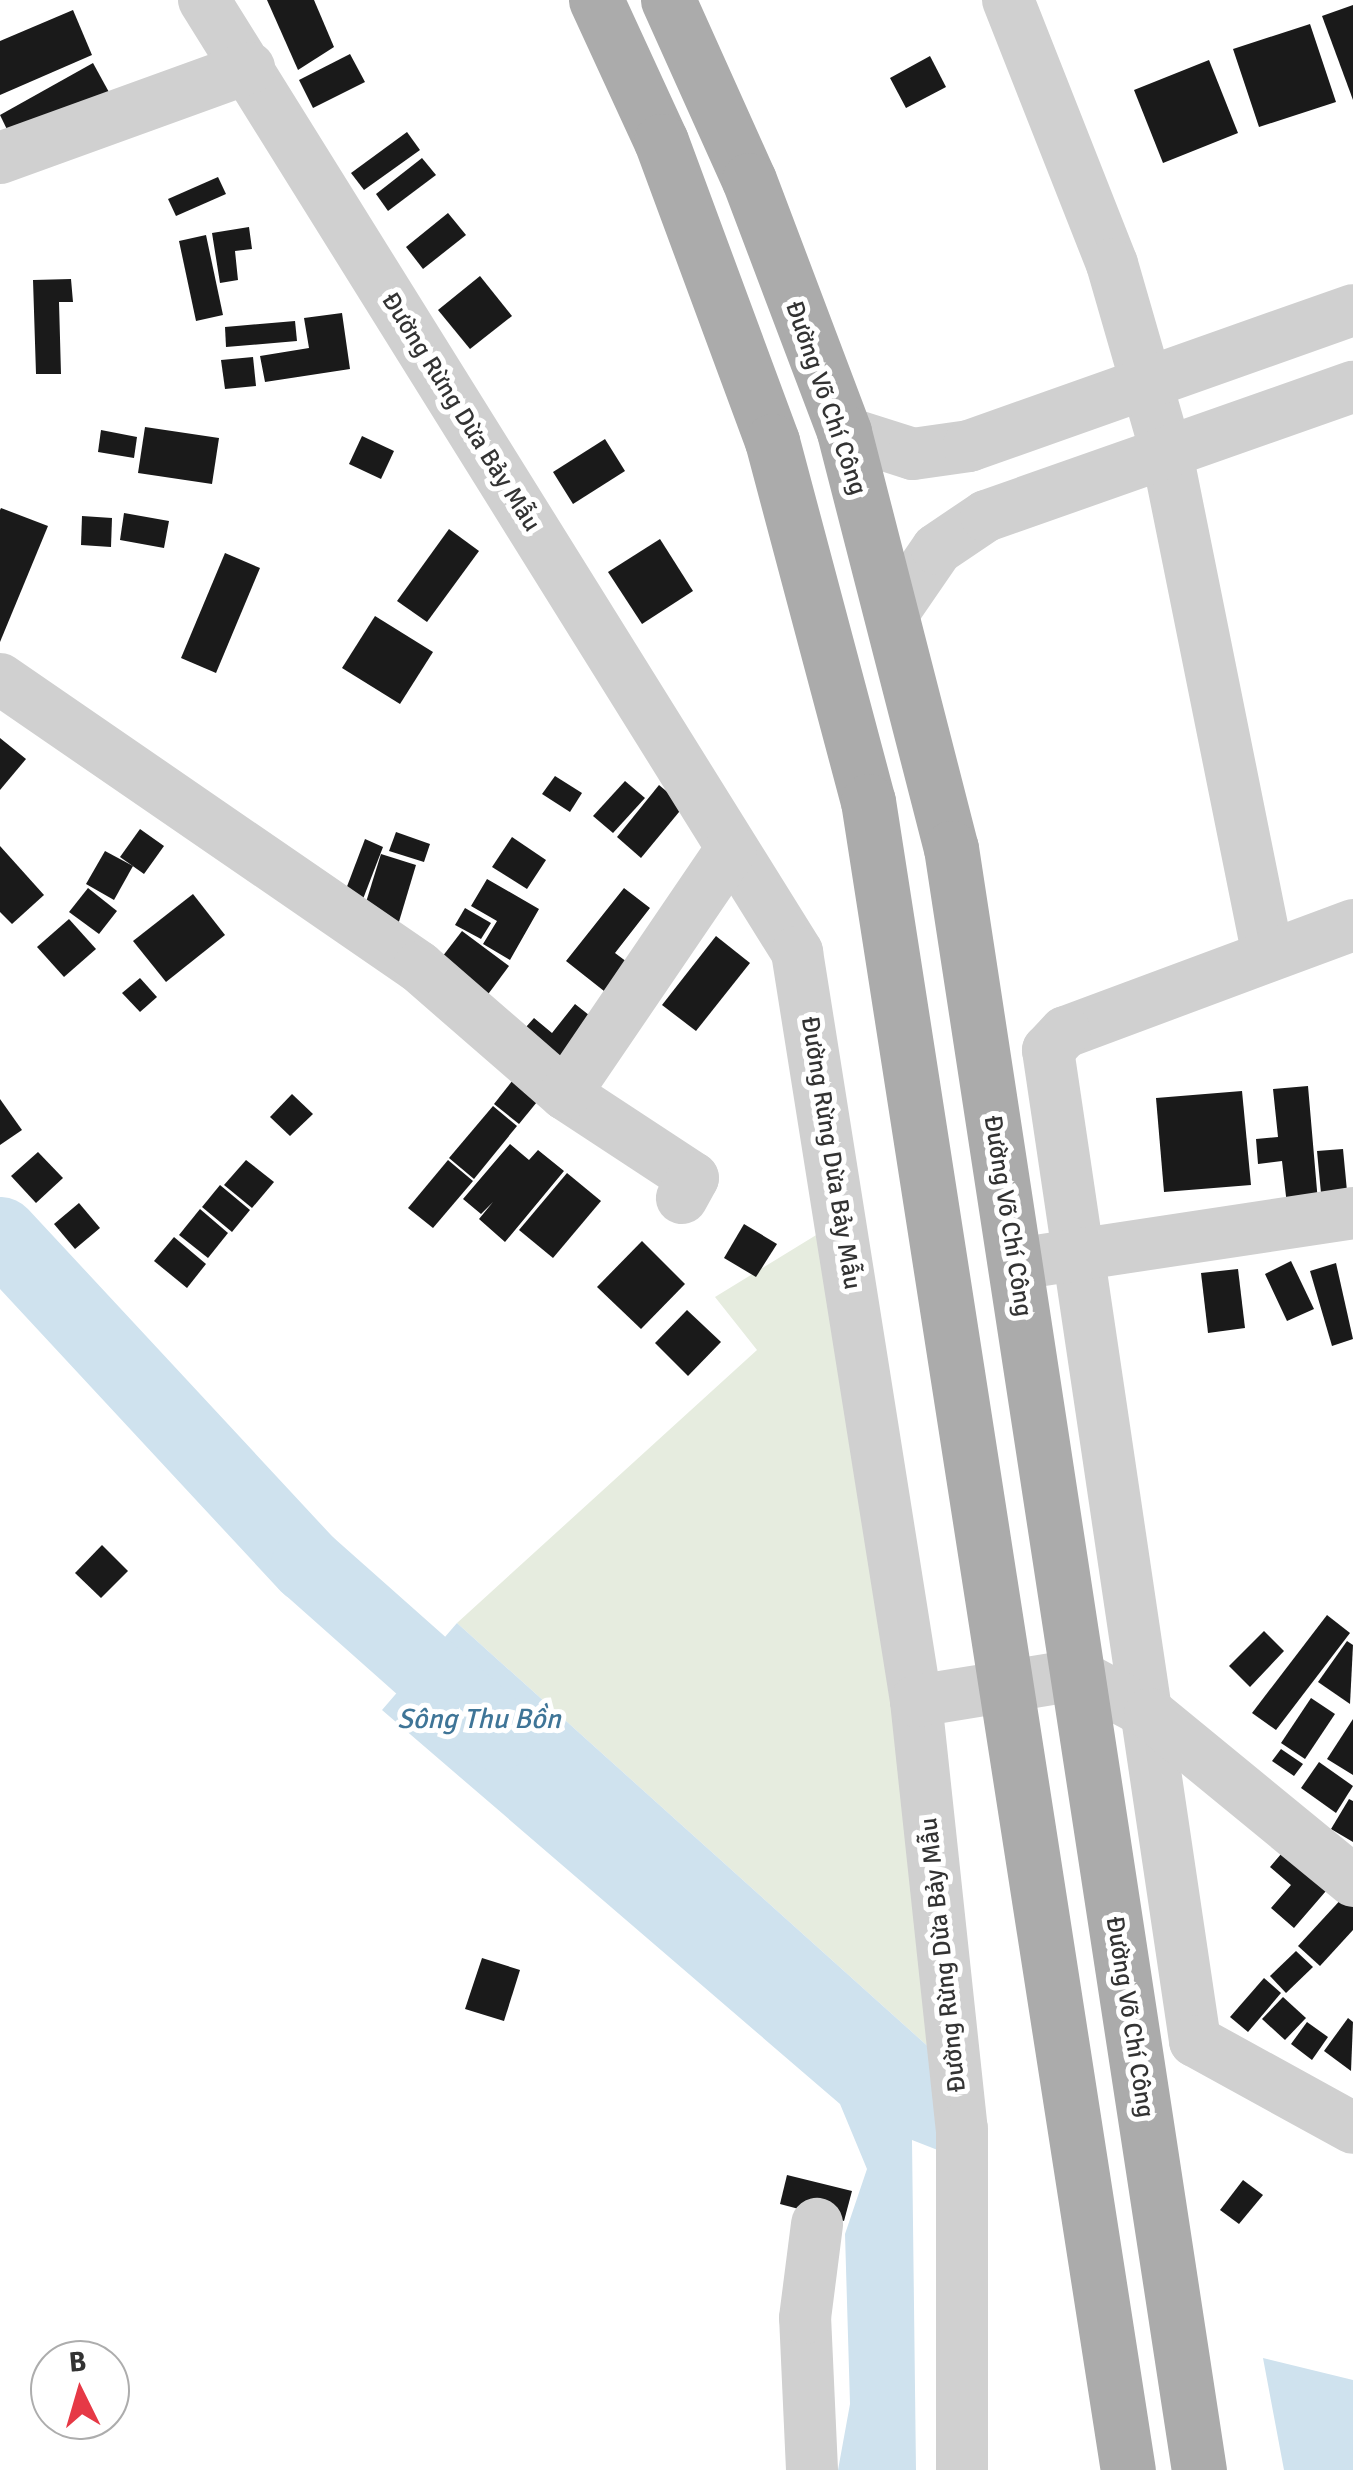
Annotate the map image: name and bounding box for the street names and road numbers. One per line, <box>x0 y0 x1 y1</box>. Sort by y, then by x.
street label: Đường Rừng Dừa Bảy Mẫu <box>375 287 547 537</box>
street label: Đường Võ Chí Công <box>779 297 873 499</box>
street label: Đường Rừng Dừa Bảy Mẫu <box>795 1014 867 1292</box>
street label: Đường Võ Chí Công <box>977 1113 1039 1319</box>
street label: Đường Rừng Dừa Bảy Mẫu <box>914 1816 972 2094</box>
street label: Đường Võ Chí Công <box>1099 1914 1161 2120</box>

